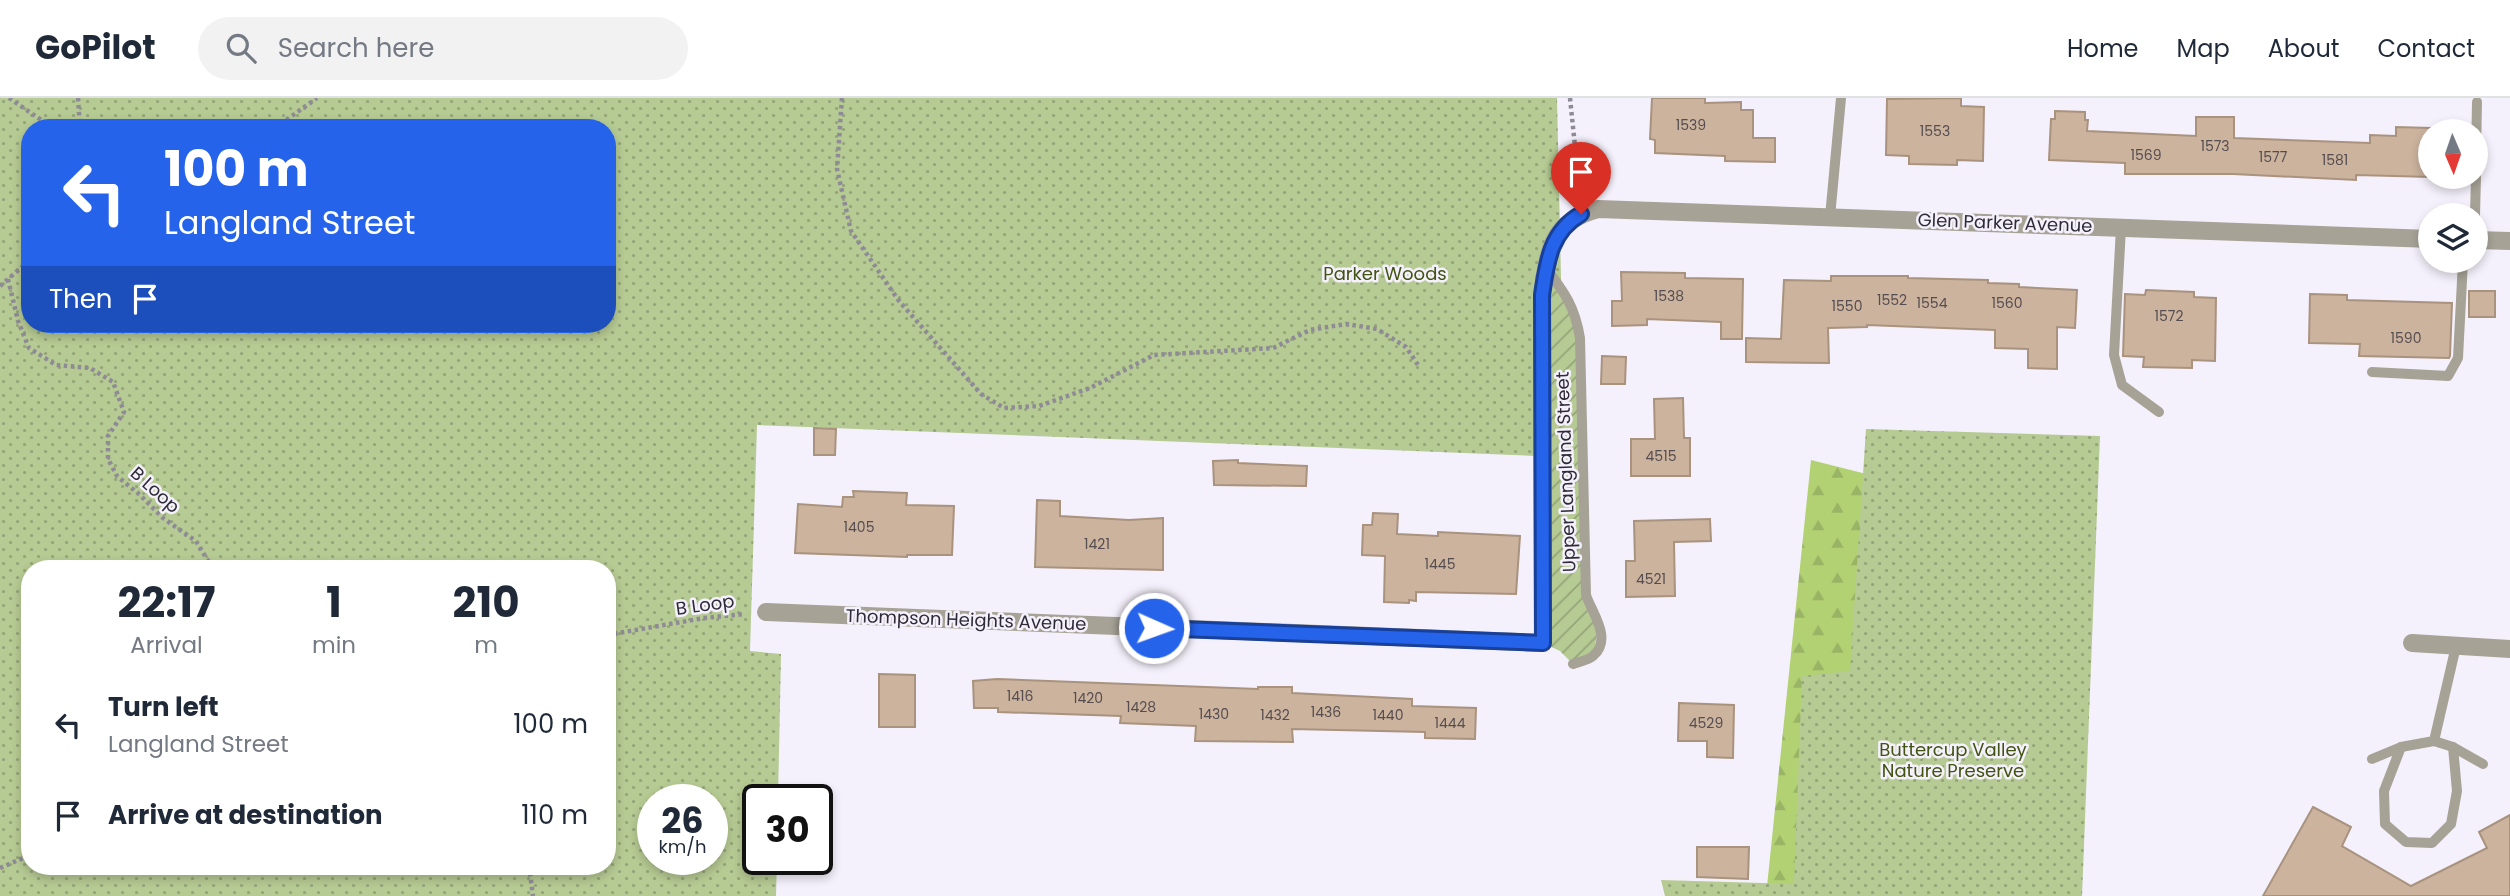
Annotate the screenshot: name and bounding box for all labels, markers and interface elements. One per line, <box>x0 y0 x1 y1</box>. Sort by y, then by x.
search box <box>198 17 688 80</box>
text: GoPilot <box>35 24 156 71</box>
icon: search <box>222 29 260 67</box>
text: Search here <box>278 30 434 66</box>
text: Home <box>2067 32 2139 65</box>
text: Map <box>2177 32 2230 65</box>
text: About <box>2268 32 2339 65</box>
text: Contact <box>2377 32 2475 65</box>
house number: 1539 <box>1676 115 1706 135</box>
north arrow <box>2418 119 2488 189</box>
map controls <box>2418 119 2488 273</box>
house number: 1553 <box>1920 121 1950 141</box>
text: 100 m <box>164 135 309 203</box>
house number: 1573 <box>2200 136 2230 156</box>
pin <box>1551 142 1611 214</box>
house number: 1569 <box>2131 145 2161 165</box>
icon: left <box>49 147 140 238</box>
house number: 1577 <box>2259 147 2288 167</box>
house number: 1581 <box>2322 150 2348 170</box>
icon: arrive <box>1562 153 1600 191</box>
text: Langland Street <box>164 200 415 245</box>
button: layers <box>2418 203 2488 273</box>
street label: Glen Parker Avenue <box>1917 207 2093 238</box>
park label: Parker Woods <box>1323 261 1447 286</box>
icon: arrive <box>126 280 164 318</box>
text: Then <box>49 281 112 317</box>
house number: 1538 <box>1654 286 1684 306</box>
house number: 1552 <box>1877 290 1907 310</box>
house number: 1554 <box>1917 293 1948 313</box>
house number: 1560 <box>1992 293 2022 313</box>
house number: 1550 <box>1832 296 1862 316</box>
house number: 1572 <box>2155 306 2183 326</box>
house number: 1590 <box>2391 328 2421 348</box>
street label: Upper Langland Street <box>1550 371 1581 573</box>
house number: 4515 <box>1646 446 1676 466</box>
street label: B Loop <box>125 461 186 519</box>
house number: 1405 <box>844 517 874 537</box>
house number: 1421 <box>1084 534 1110 554</box>
house number: 1445 <box>1425 554 1455 574</box>
house number: 4521 <box>1636 569 1666 589</box>
text: 22:17 <box>117 573 216 632</box>
text: 1 <box>326 573 342 632</box>
text: 210 <box>452 573 520 632</box>
street label: B Loop <box>674 588 736 621</box>
position arrow <box>1117 591 1191 665</box>
street label: Thompson Heights Avenue <box>845 603 1087 636</box>
text: Arrival <box>130 629 203 661</box>
text: min <box>312 629 356 661</box>
text: m <box>474 629 498 661</box>
house number: 1416 <box>1007 686 1033 706</box>
house number: 1420 <box>1073 688 1103 708</box>
text: Turn left <box>108 689 219 725</box>
house number: 1428 <box>1126 697 1156 717</box>
house number: 1436 <box>1311 702 1341 722</box>
house number: 1430 <box>1199 704 1229 724</box>
house number: 1432 <box>1260 705 1290 725</box>
house number: 1440 <box>1373 705 1403 725</box>
icon: left <box>49 706 87 744</box>
text: 100 m <box>513 706 588 742</box>
house number: 1444 <box>1435 713 1466 733</box>
house number: 4529 <box>1689 713 1723 733</box>
text: Langland Street <box>108 728 289 760</box>
park label: Buttercup Valley Nature Preserve <box>1879 737 2027 783</box>
speed limit sign: 30 <box>742 784 833 875</box>
text: 26 <box>661 796 704 845</box>
icon: arrive <box>49 797 87 835</box>
text: Arrive at destination <box>108 797 383 833</box>
text: 110 m <box>521 797 588 833</box>
text: km/h <box>659 834 706 859</box>

